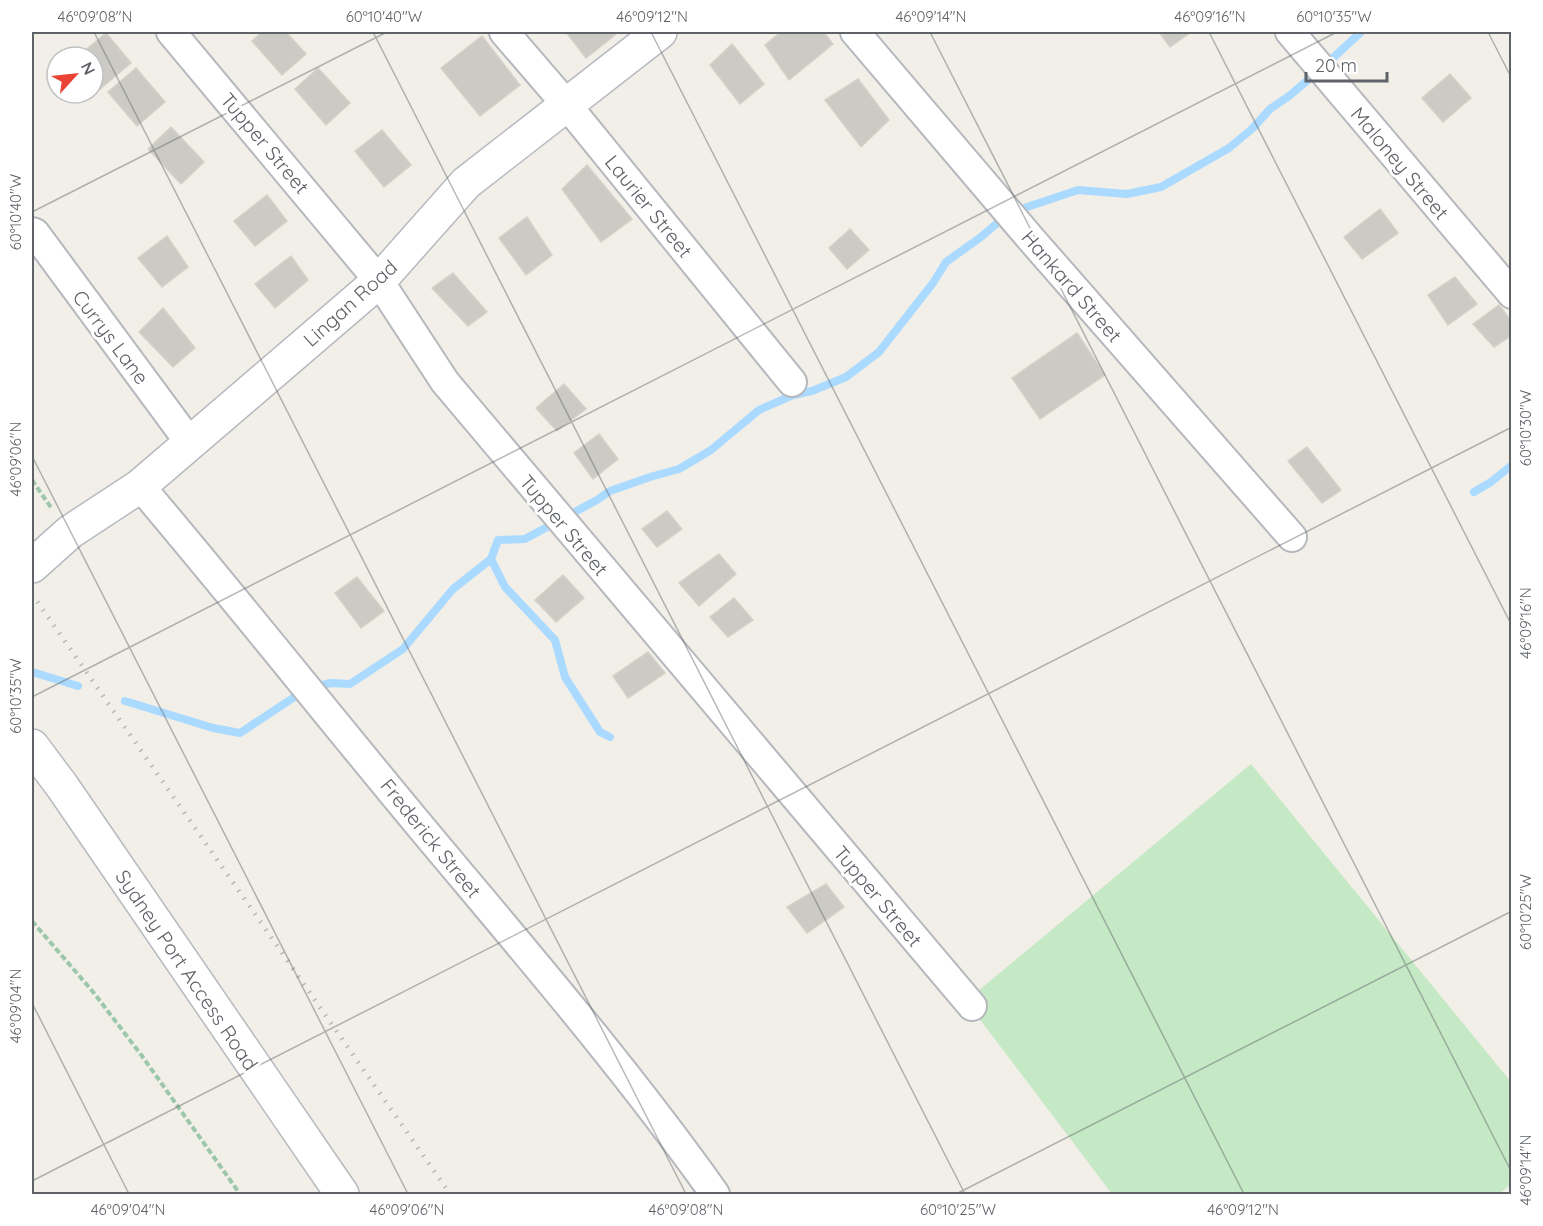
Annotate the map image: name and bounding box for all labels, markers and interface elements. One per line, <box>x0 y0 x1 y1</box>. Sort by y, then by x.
text: 46°09'08"N <box>58 7 132 26</box>
text: 60°10'40"W <box>346 7 423 26</box>
text: 46°09'12"N <box>616 7 688 26</box>
text: 46°09'14"N <box>895 7 967 26</box>
text: 46°09'16"N <box>1174 7 1246 26</box>
text: 60°10'35"W <box>1296 7 1372 26</box>
north arrow <box>45 45 105 105</box>
scale bar <box>1306 45 1387 83</box>
text: 20 m <box>1315 54 1357 77</box>
text: N <box>77 58 100 78</box>
street label: Tupper Street <box>215 87 315 199</box>
street label: Maloney Street <box>1346 102 1455 225</box>
street label: Laurier Street <box>600 150 698 263</box>
text: 60°10'40"W <box>6 173 25 250</box>
street label: Hankard Street <box>1017 225 1128 347</box>
street label: Lingan Road <box>298 254 402 352</box>
street label: Currys Lane <box>67 285 155 389</box>
text: 60°10'30"W <box>1516 389 1535 466</box>
text: 46°09'06"N <box>6 422 25 496</box>
street label: Tupper Street <box>514 469 614 581</box>
text: 46°09'16"N <box>1516 587 1535 659</box>
text: 60°10'35"W <box>6 658 25 734</box>
street label: Frederick Street <box>375 773 487 903</box>
street label: Tupper Street <box>828 840 928 952</box>
street label: Sydney Port Access Road <box>110 865 264 1075</box>
text: 60°10'25"W <box>1516 873 1535 950</box>
text: 46°09'04"N <box>6 969 25 1043</box>
text: 46°09'14"N <box>1516 1134 1535 1206</box>
text: 46°09'04"N <box>91 1200 165 1219</box>
text: 46°09'06"N <box>370 1200 444 1219</box>
text: 46°09'08"N <box>649 1200 723 1219</box>
text: 60°10'25"W <box>920 1200 997 1219</box>
text: 46°09'12"N <box>1207 1200 1279 1219</box>

